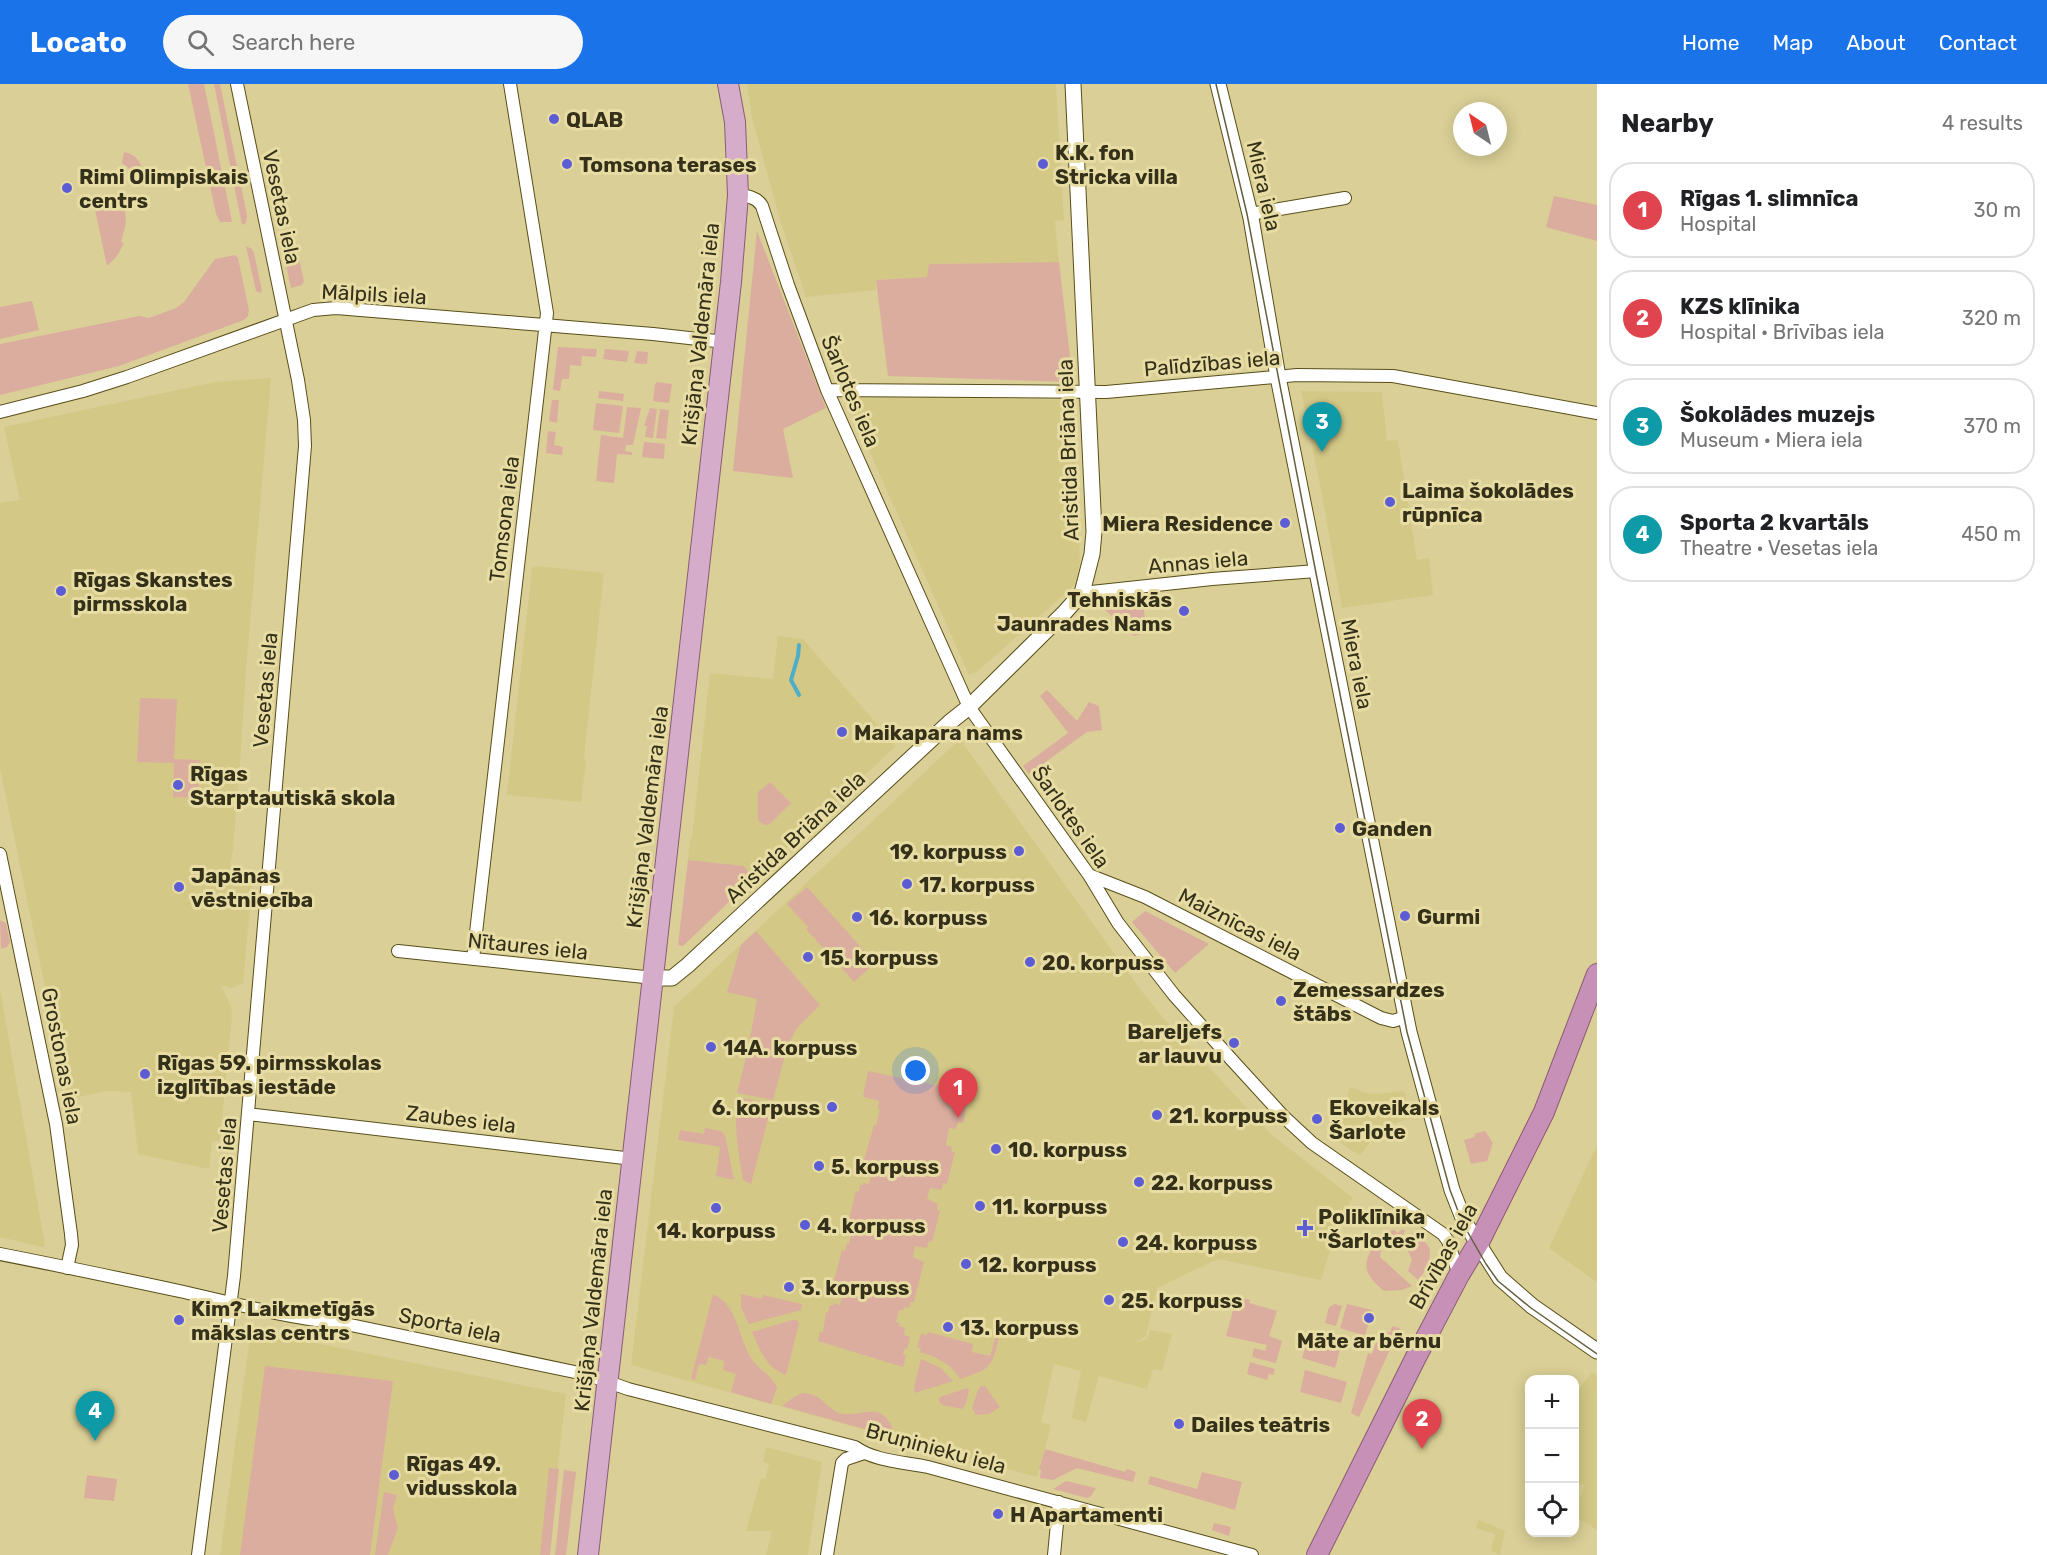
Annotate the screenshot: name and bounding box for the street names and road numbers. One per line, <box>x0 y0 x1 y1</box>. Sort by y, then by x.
street label: Miera iela <box>1242 139 1286 233</box>
street label: Vesetas iela <box>258 148 306 266</box>
street label: Krišjāņa Valdemāra iela <box>676 221 724 447</box>
street label: Mālpils iela <box>321 279 427 309</box>
street label: Šarlotes iela <box>816 331 886 451</box>
street label: Palīdzības iela <box>1143 345 1281 381</box>
street label: Aristida Briāna iela <box>1052 359 1084 541</box>
street label: Tomsona iela <box>484 455 524 583</box>
street label: Annas iela <box>1147 545 1249 579</box>
street label: Miera iela <box>1336 617 1378 711</box>
street label: Vesetas iela <box>247 631 283 749</box>
street label: Krišjāņa Valdemāra iela <box>621 704 673 930</box>
street label: Šarlotes iela <box>1027 761 1115 873</box>
street label: Aristida Briāna iela <box>720 766 870 908</box>
street label: Maiznīcas iela <box>1174 882 1306 966</box>
street label: Nītaures iela <box>466 927 590 965</box>
street label: Grostonas iela <box>36 985 88 1127</box>
street label: Zaubes iela <box>405 1100 517 1138</box>
street label: Vesetas iela <box>206 1116 242 1234</box>
street label: Krišjāņa Valdemāra iela <box>569 1187 617 1413</box>
street label: Brīvības iela <box>1404 1199 1482 1313</box>
street label: Sporta iela <box>396 1302 504 1348</box>
street label: Bruņinieku iela <box>863 1417 1009 1479</box>

